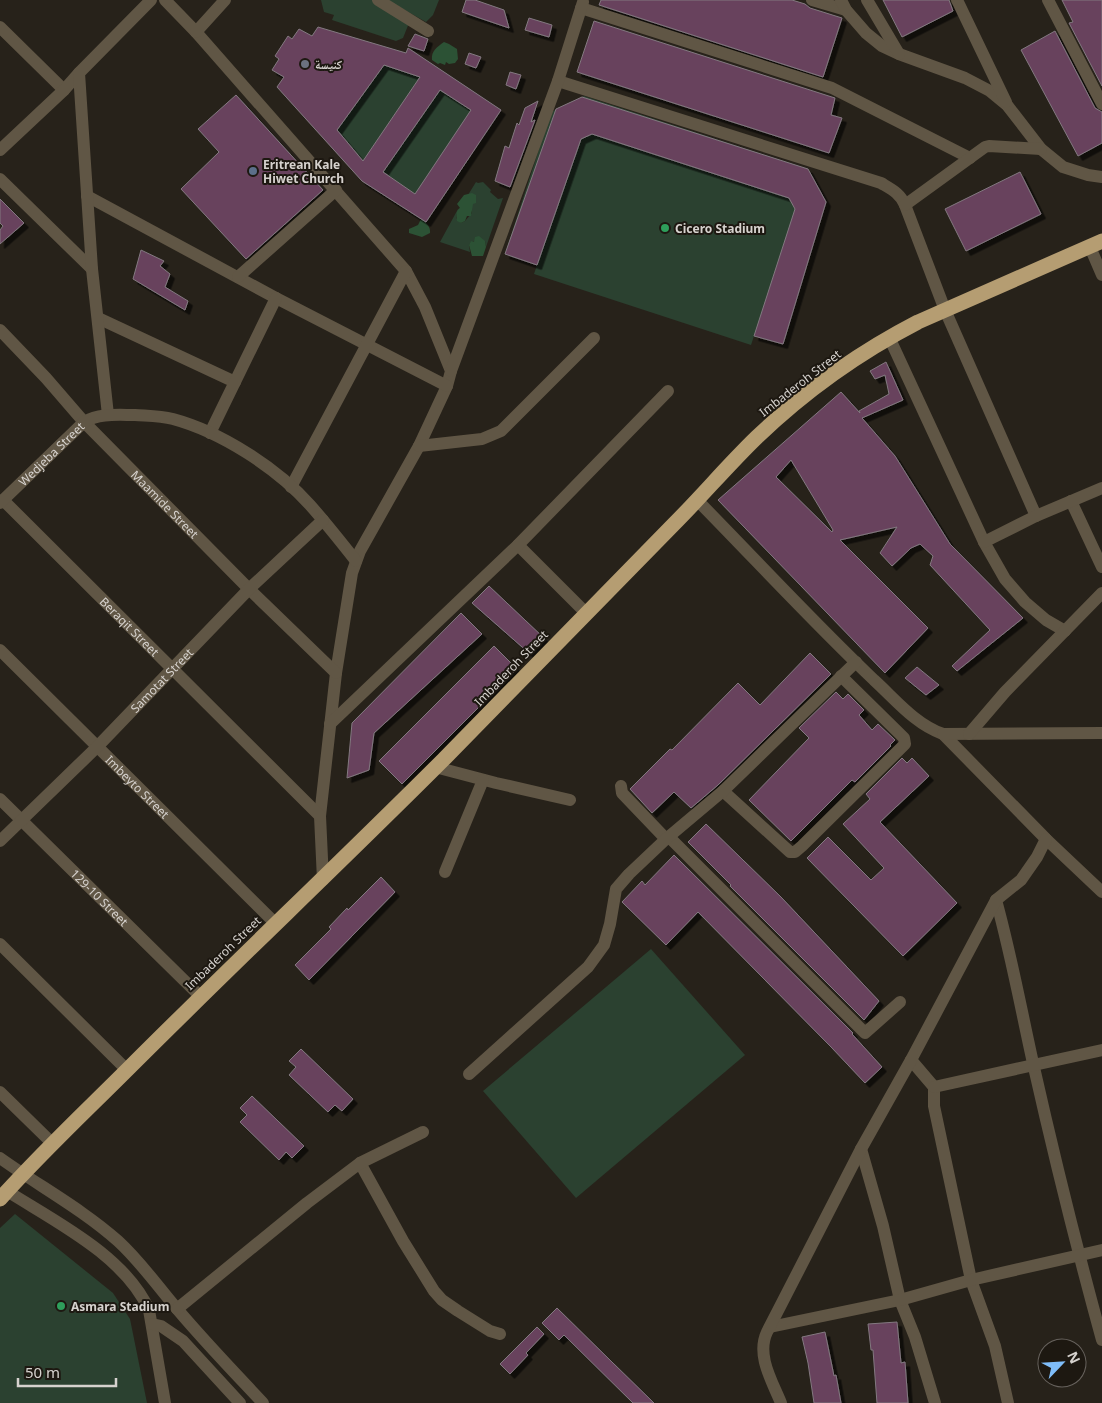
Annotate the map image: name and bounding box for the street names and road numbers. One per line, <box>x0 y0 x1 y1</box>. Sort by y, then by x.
street label: Imbaderoh Street <box>756 345 845 420</box>
street label: Wedjeba Street <box>14 417 88 490</box>
street label: Maamide Street <box>128 466 203 542</box>
street label: Beraqit Street <box>96 593 164 660</box>
street label: Imbaderoh Street <box>470 626 552 710</box>
street label: Samotat Street <box>126 643 197 716</box>
street label: Imbeyto Street <box>102 751 174 823</box>
street label: 129-10 Street <box>67 865 133 930</box>
street label: Imbaderoh Street <box>181 912 265 994</box>

